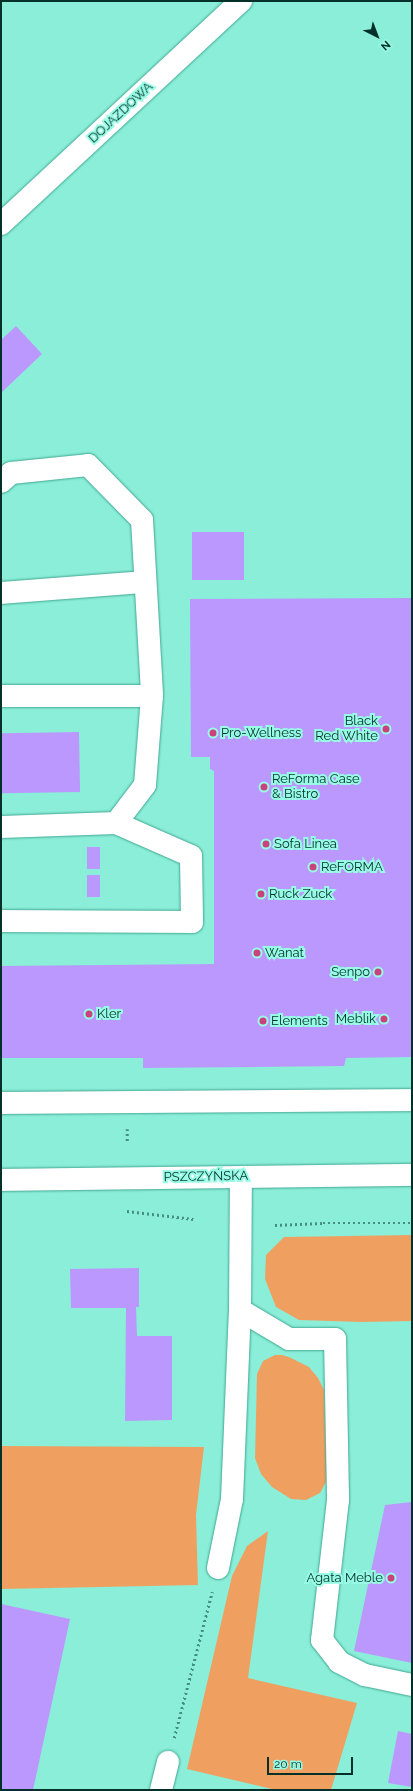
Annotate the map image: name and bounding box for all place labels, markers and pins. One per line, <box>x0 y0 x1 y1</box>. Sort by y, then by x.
place label: Black Red White <box>315 714 378 745</box>
marker: Black Red White <box>381 724 391 734</box>
place label: Pro-Wellness <box>221 725 301 741</box>
marker: Pro-Wellness <box>208 728 218 738</box>
place label: ReForma Case & Bistro <box>272 772 360 803</box>
marker: ReForma Case & Bistro <box>259 782 269 792</box>
place label: Sofa Linea <box>274 836 337 852</box>
marker: Sofa Linea <box>261 839 271 849</box>
place label: ReFORMA <box>321 859 383 875</box>
marker: ReFORMA <box>308 862 318 872</box>
place label: Ruck Zuck <box>269 886 332 902</box>
marker: Ruck Zuck <box>256 889 266 899</box>
place label: Wanat <box>265 945 304 961</box>
marker: Wanat <box>252 948 262 958</box>
place label: Senpo <box>331 964 370 980</box>
marker: Senpo <box>373 967 383 977</box>
place label: Kler <box>97 1006 121 1022</box>
marker: Kler <box>84 1009 94 1019</box>
place label: Meblik <box>336 1011 376 1027</box>
place label: Elements <box>271 1013 328 1029</box>
marker: Meblik <box>379 1014 389 1024</box>
marker: Elements <box>258 1016 268 1026</box>
place label: Agata Meble <box>306 1570 383 1586</box>
marker: Agata Meble <box>386 1573 396 1583</box>

